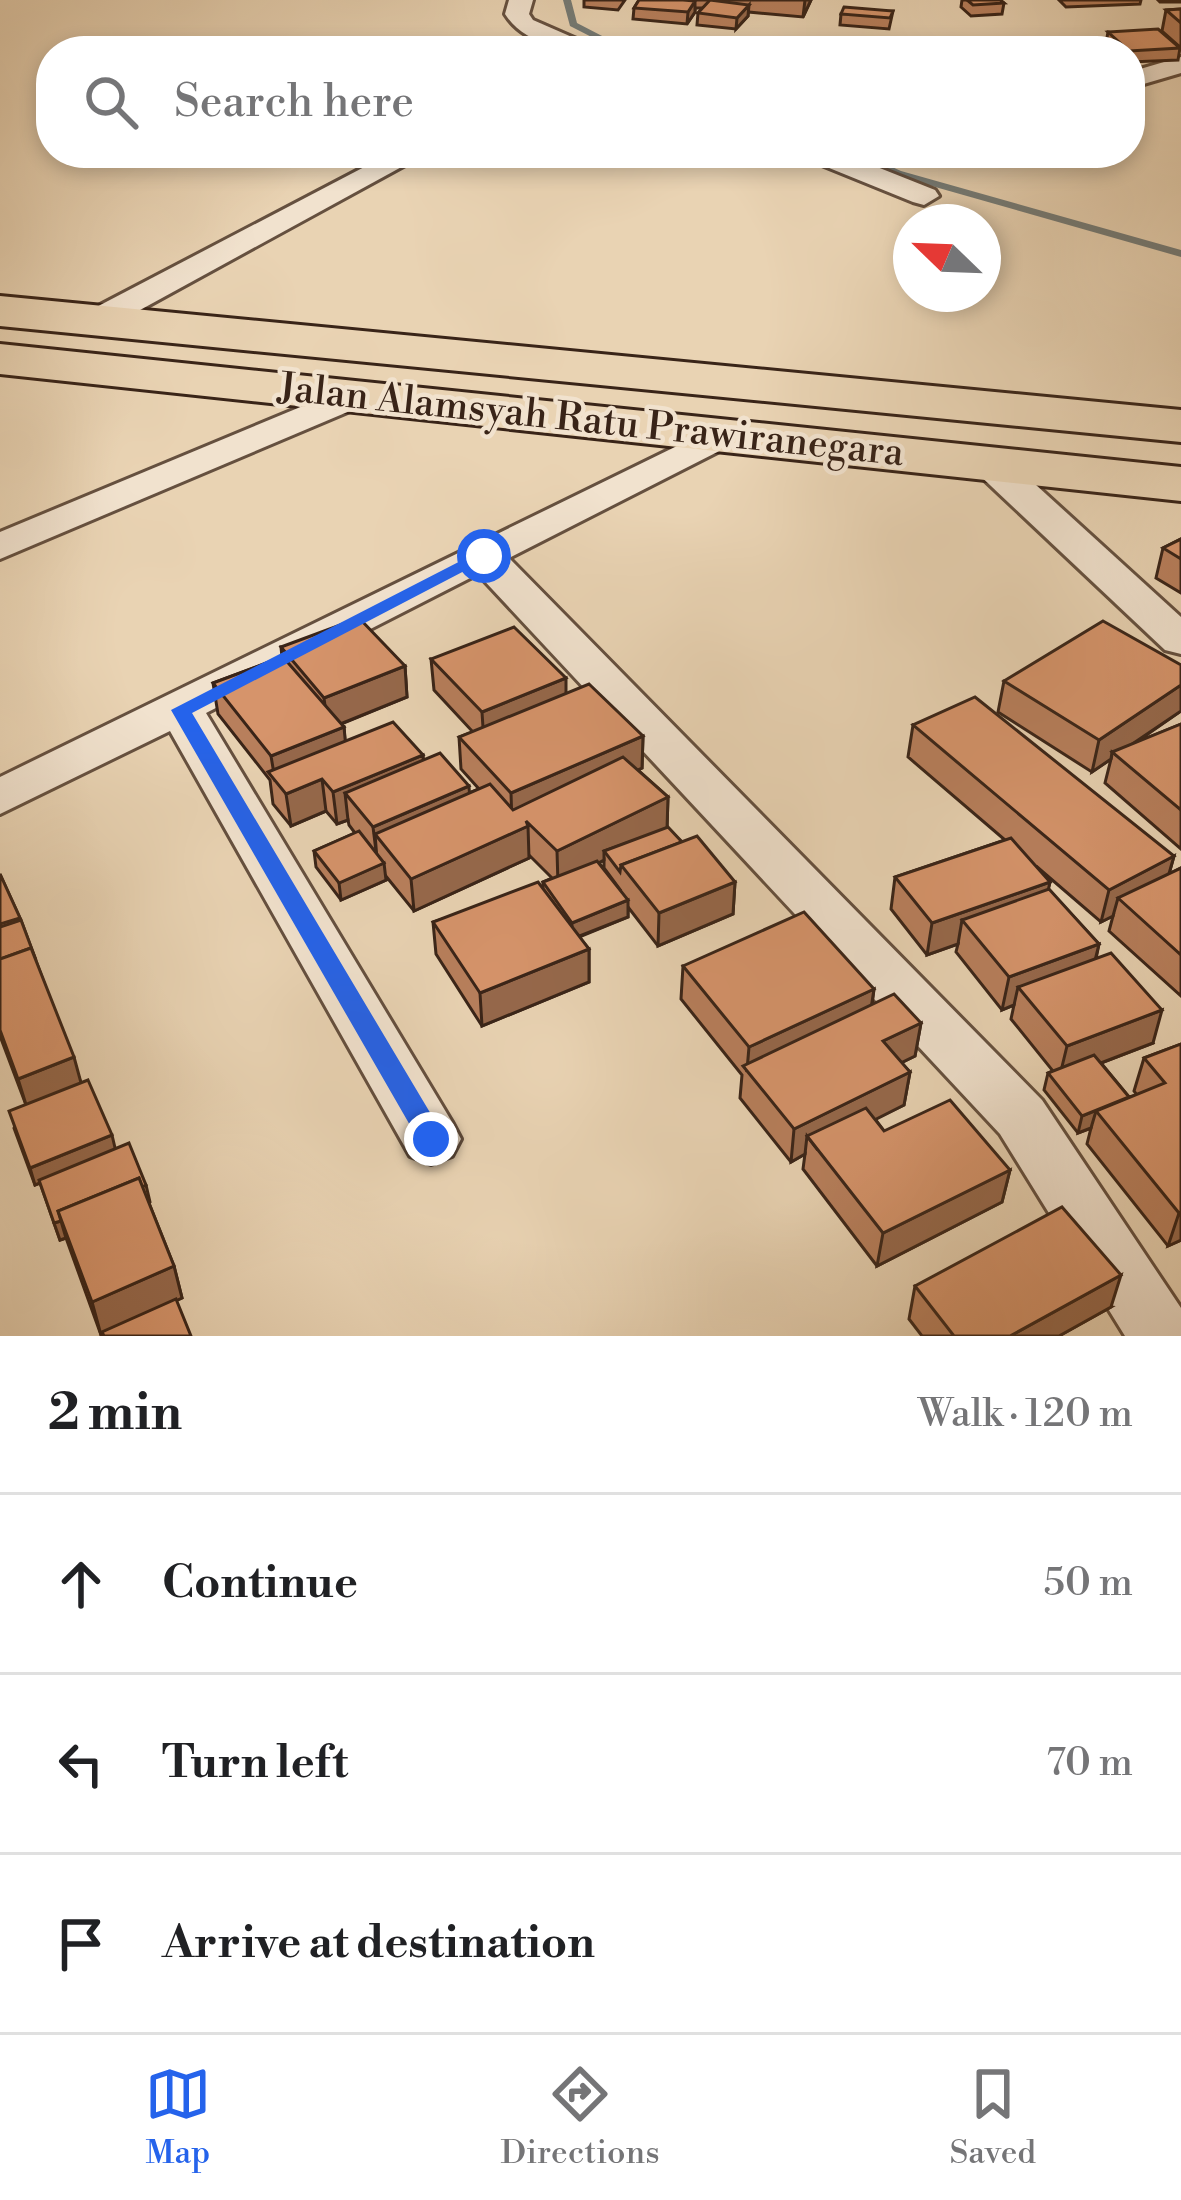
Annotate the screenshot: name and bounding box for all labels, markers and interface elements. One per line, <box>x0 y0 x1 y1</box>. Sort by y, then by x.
search box <box>36 36 1145 168</box>
icon: search <box>78 69 144 135</box>
text: Search here <box>174 74 414 131</box>
north arrow <box>893 204 1001 312</box>
street label: Jalan Alamsyah Ratu Prawiranegara <box>274 364 906 478</box>
route start <box>457 529 511 583</box>
route end <box>404 1112 458 1166</box>
text: 2 min <box>48 1382 182 1446</box>
text: Walk · 120 m <box>918 1390 1133 1439</box>
icon: ahead <box>48 1551 114 1617</box>
text: Continue <box>162 1555 358 1612</box>
text: 50 m <box>1043 1559 1133 1608</box>
icon: left <box>48 1731 114 1797</box>
text: Turn left <box>162 1735 348 1792</box>
text: 70 m <box>1046 1739 1133 1788</box>
icon: arrive <box>48 1911 114 1977</box>
text: Arrive at destination <box>162 1915 595 1972</box>
tab: Map <box>145 2061 211 2174</box>
tab: Directions <box>501 2061 660 2174</box>
tab: Saved <box>949 2061 1036 2174</box>

